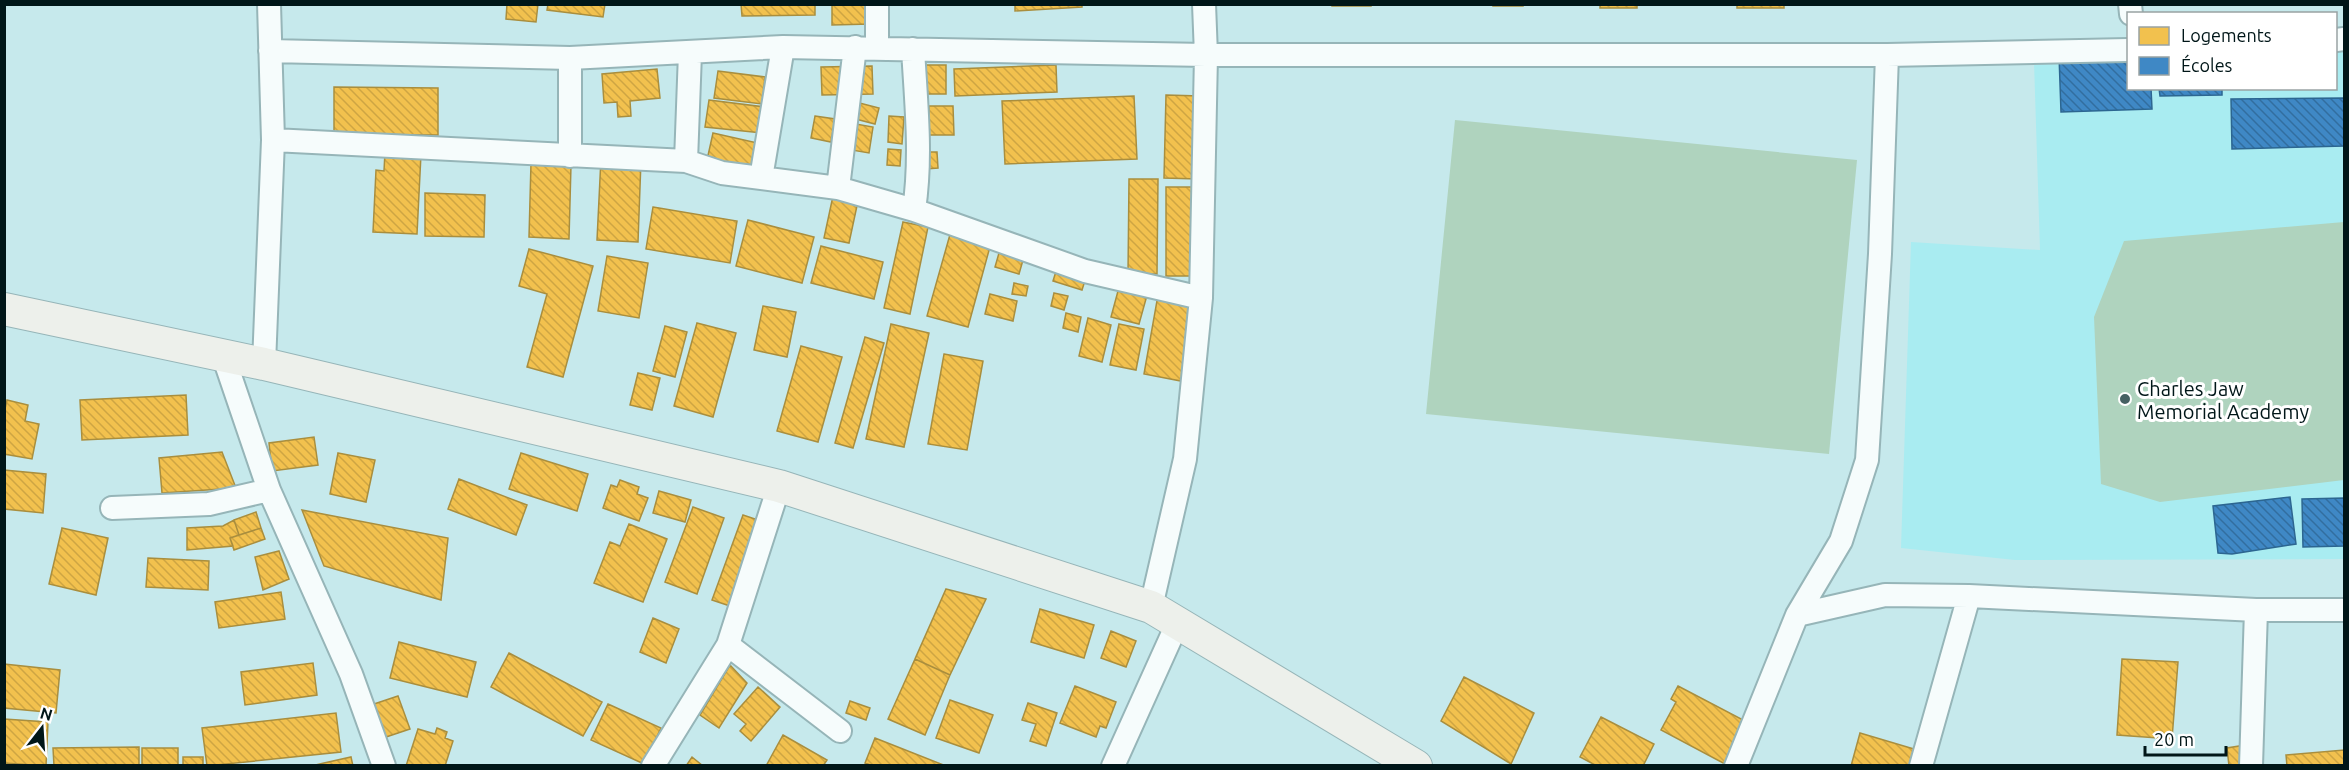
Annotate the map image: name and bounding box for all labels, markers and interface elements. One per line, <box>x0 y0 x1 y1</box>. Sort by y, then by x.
legend <box>2127 12 2337 90</box>
text: Logements <box>2181 25 2272 45</box>
text: Écoles <box>2181 54 2233 75</box>
place label: Charles Jaw Memorial Academy <box>2137 377 2309 423</box>
marker: Charles Jaw Memorial Academy <box>2118 392 2132 406</box>
north arrow <box>12 698 72 758</box>
text: N <box>38 703 55 724</box>
scale bar <box>2145 719 2226 757</box>
text: 20 m <box>2154 729 2194 749</box>

